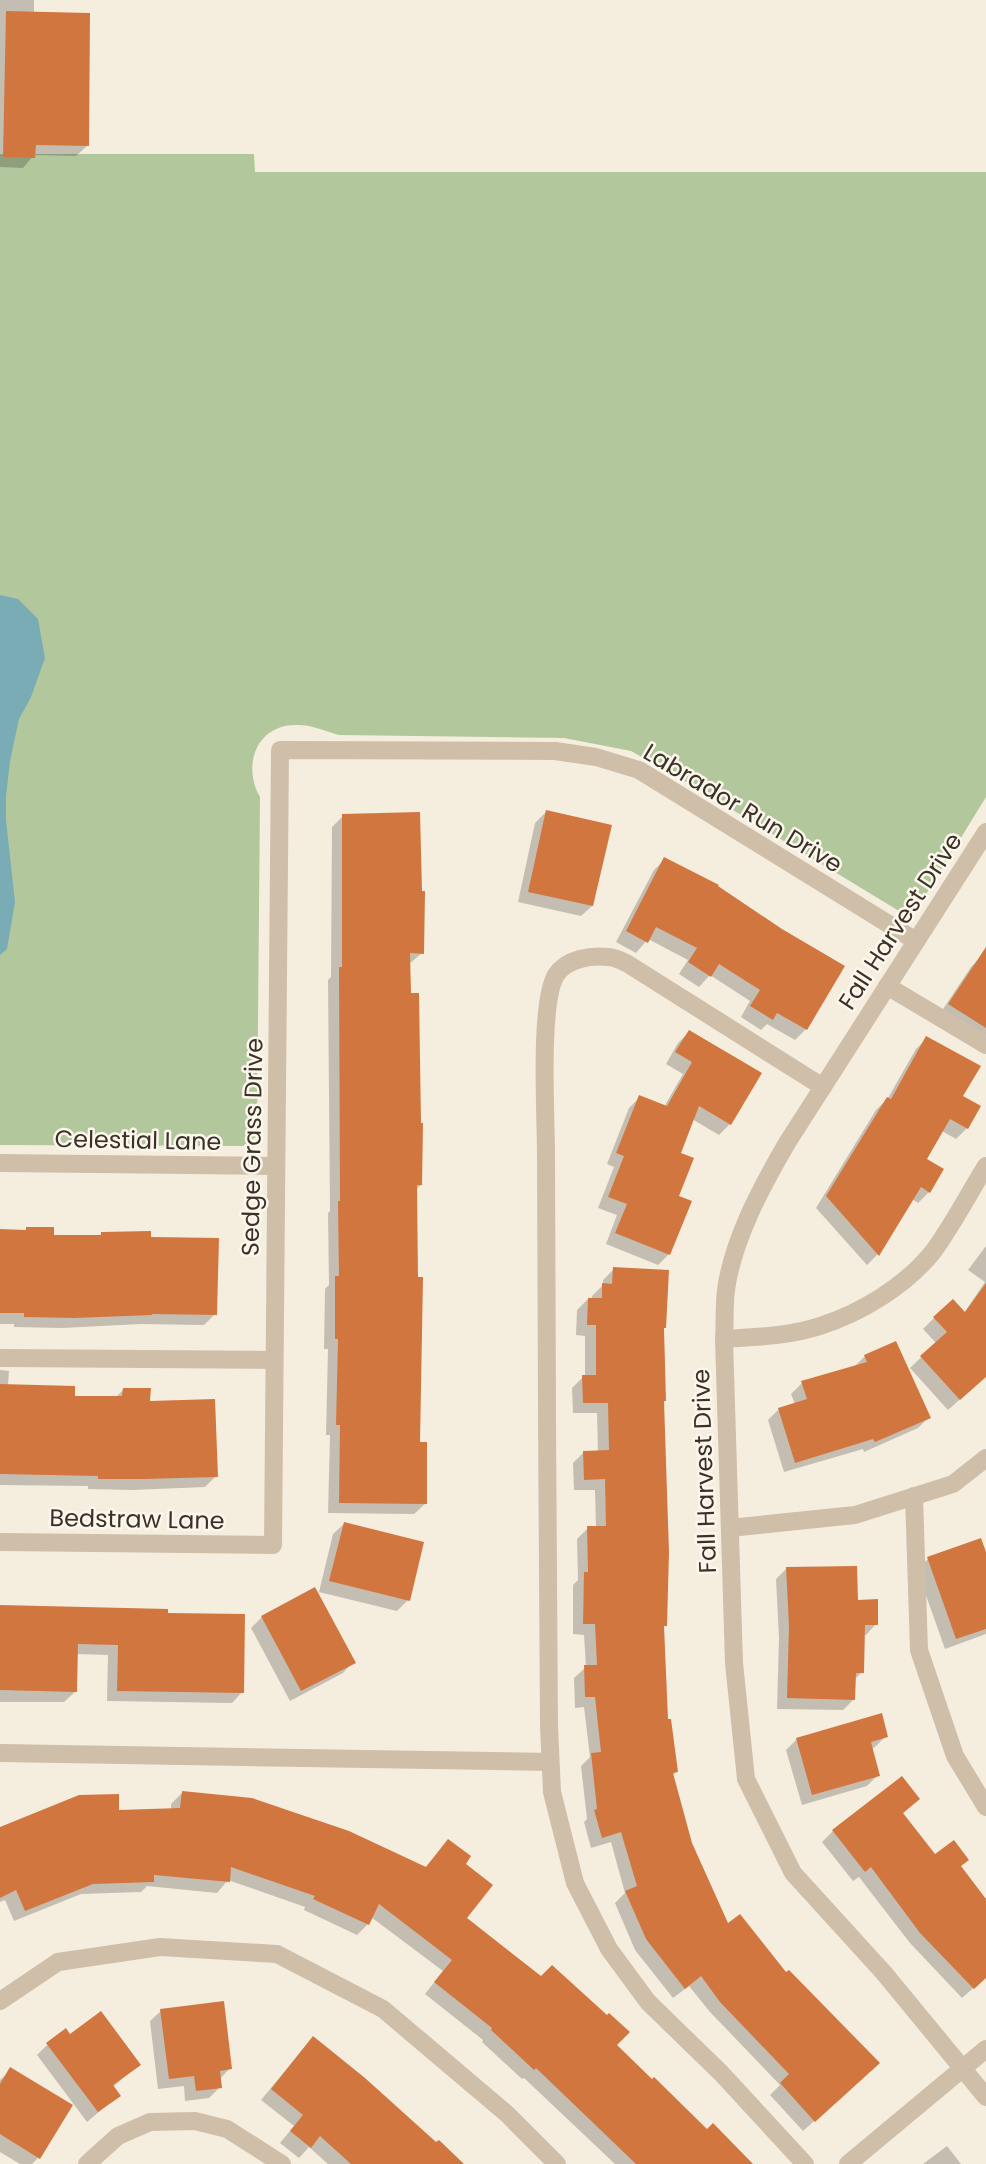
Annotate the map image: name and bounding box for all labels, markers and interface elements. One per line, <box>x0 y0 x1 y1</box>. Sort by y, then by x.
street label: Labrador Run Drive <box>637 735 849 881</box>
street label: Fall Harvest Drive <box>830 826 970 1016</box>
street label: Sedge Grass Drive <box>234 1038 270 1256</box>
street label: Celestial Lane <box>54 1122 222 1158</box>
street label: Fall Harvest Drive <box>684 1368 724 1574</box>
street label: Bedstraw Lane <box>49 1501 225 1537</box>

